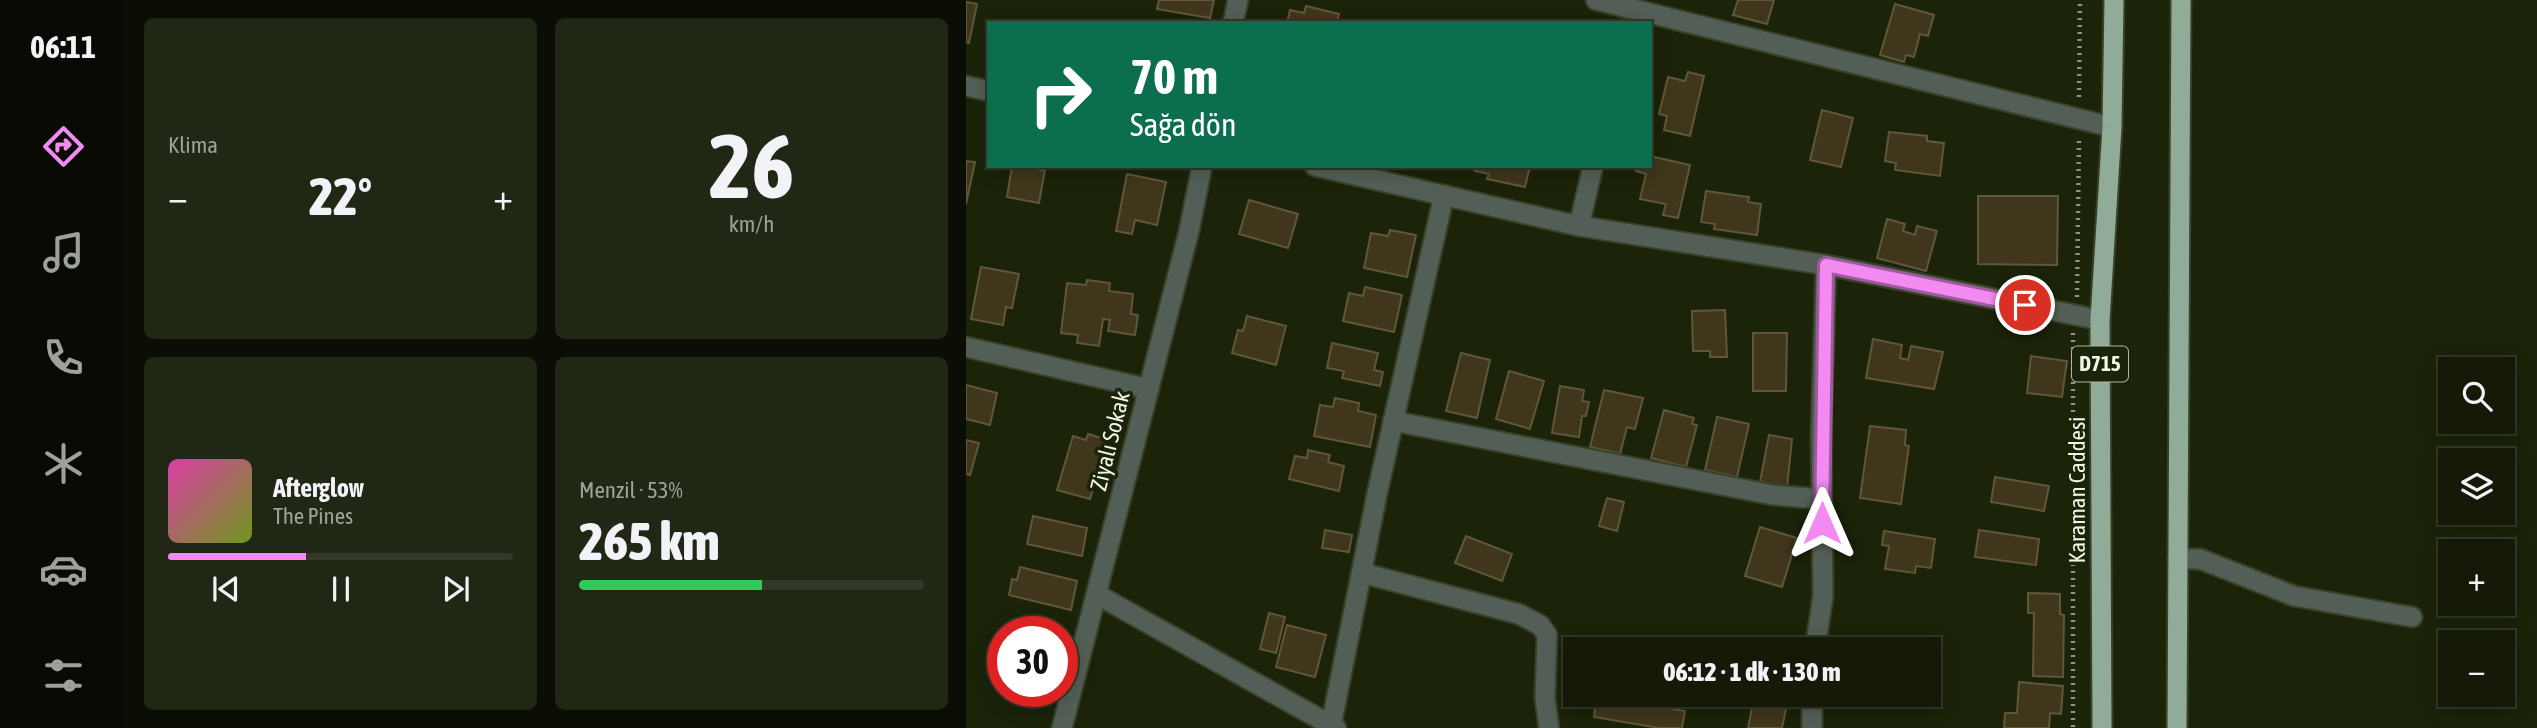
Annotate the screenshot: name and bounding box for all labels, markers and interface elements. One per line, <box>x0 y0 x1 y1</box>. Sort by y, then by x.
text: 06:11 <box>30 28 96 65</box>
text: 70 m <box>1130 48 1218 104</box>
icon: right <box>1015 49 1106 140</box>
text: Sağa dön <box>1130 106 1236 143</box>
text: 26 <box>709 113 794 217</box>
icon: directions <box>39 122 88 171</box>
text: Klima <box>168 132 218 158</box>
text: 22° <box>309 166 372 226</box>
text: − <box>168 175 188 218</box>
text: + <box>493 175 513 218</box>
text: km/h <box>729 211 774 237</box>
icon: music <box>39 228 88 277</box>
pin <box>1995 275 2055 335</box>
icon: arrive <box>2006 286 2044 324</box>
icon: phone <box>39 333 88 382</box>
road number: D715 <box>2072 346 2128 382</box>
map controls <box>2438 357 2515 707</box>
button: search <box>2438 357 2515 434</box>
street label: Ziyalı Sokak <box>1085 389 1135 493</box>
street label: Karaman Caddesi <box>2064 417 2090 563</box>
icon: climate <box>39 439 88 488</box>
button: layers <box>2438 448 2515 525</box>
text: Afterglow <box>273 473 364 503</box>
text: Menzil · 53% <box>579 477 683 503</box>
position arrow <box>1785 486 1859 560</box>
text: The Pines <box>273 503 353 529</box>
text: 265 km <box>579 511 720 571</box>
button: + <box>2438 539 2515 616</box>
icon: car <box>39 545 88 594</box>
icon: previous <box>207 570 245 608</box>
icon: pause <box>322 570 360 608</box>
icon: next <box>437 570 475 608</box>
speed limit sign: 30 <box>987 616 1078 707</box>
button: − <box>2438 630 2515 707</box>
icon: filters <box>39 651 88 700</box>
text: 06:12 · 1 dk · 130 m <box>1663 657 1841 687</box>

